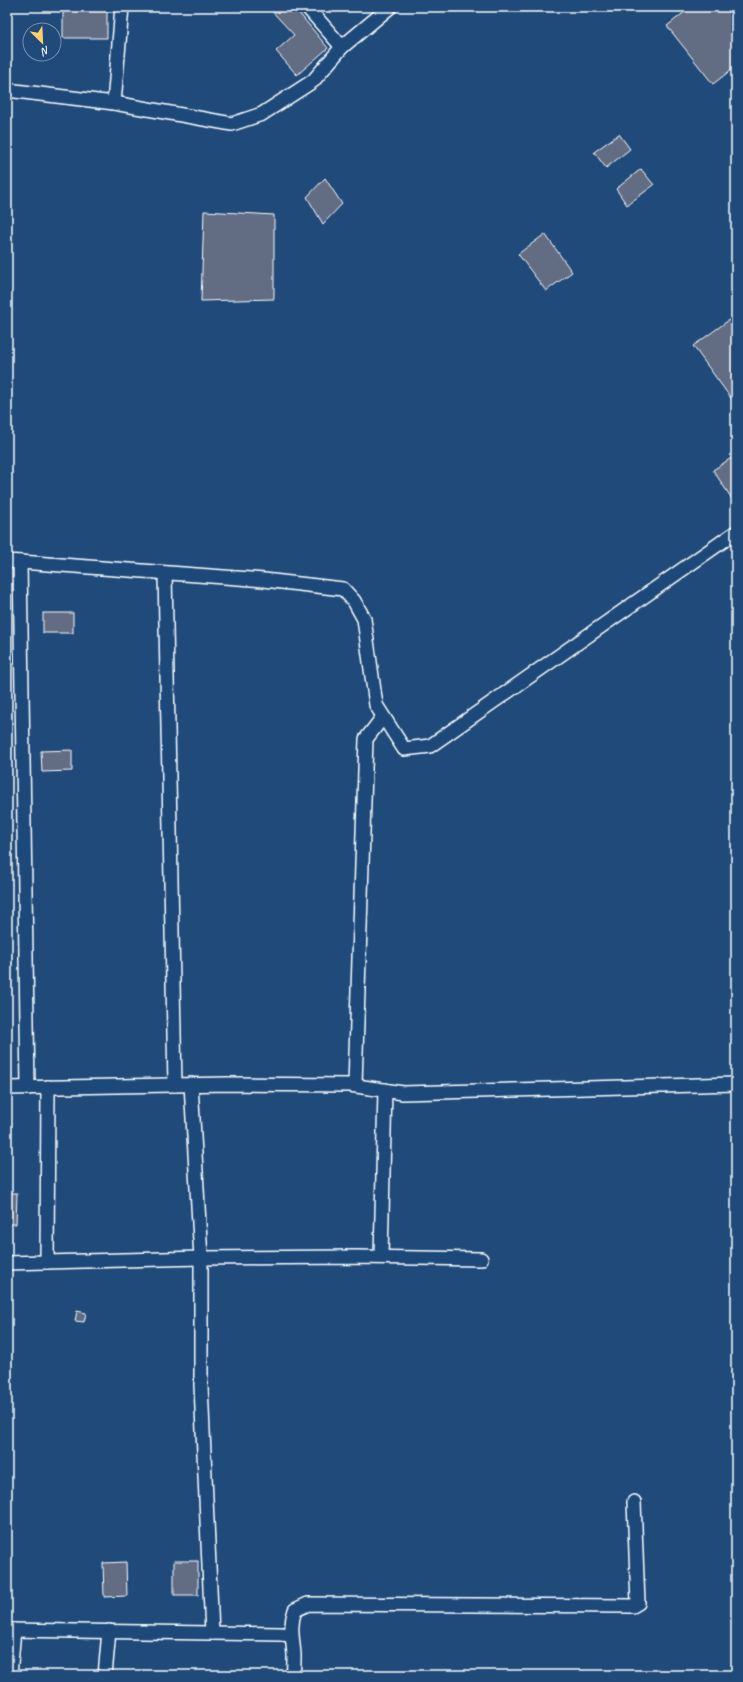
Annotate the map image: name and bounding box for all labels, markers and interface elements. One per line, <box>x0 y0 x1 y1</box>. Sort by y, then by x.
north arrow <box>22 22 62 62</box>
text: N <box>38 43 52 60</box>

